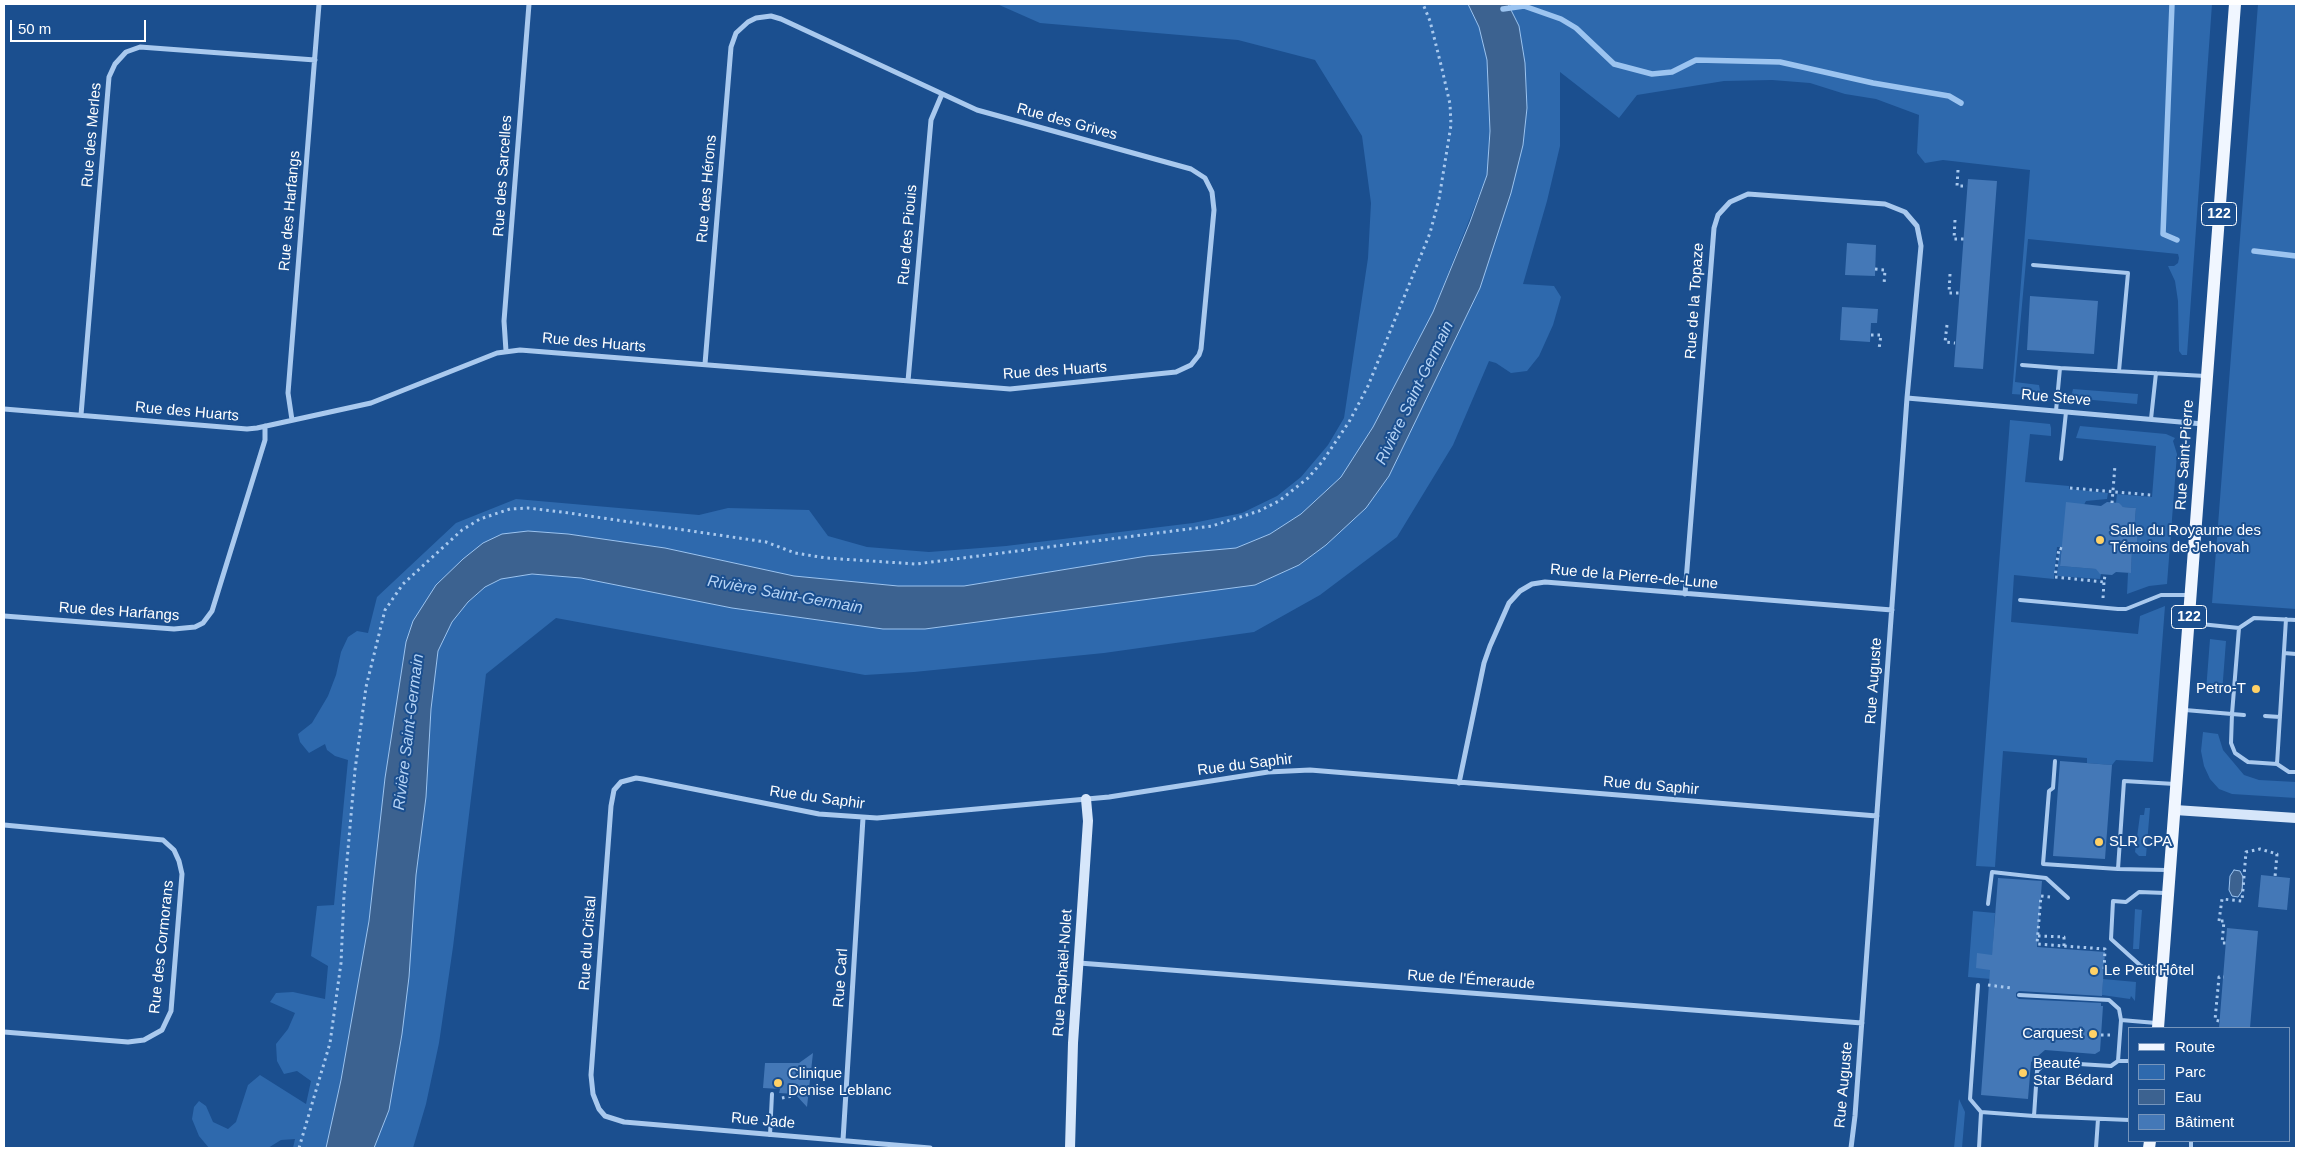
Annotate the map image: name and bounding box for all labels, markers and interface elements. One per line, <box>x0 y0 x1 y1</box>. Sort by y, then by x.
scale bar <box>12 10 149 42</box>
text: 50 m <box>18 20 51 37</box>
street label: Rue des Merles <box>78 82 106 188</box>
street label: Rue des Grives <box>1015 100 1119 144</box>
street label: Rue des Sarcelles <box>490 115 516 237</box>
street label: Rue des Hérons <box>693 134 721 244</box>
street label: Rue des Harfangs <box>276 150 304 272</box>
street label: Rue des Piouis <box>895 184 921 286</box>
road number: 122 <box>2202 202 2236 225</box>
street label: Rue de la Topaze <box>1682 242 1708 360</box>
water label: Rivière Saint-Germain <box>1372 318 1458 468</box>
street label: Rue des Huarts <box>541 329 647 357</box>
street label: Rue des Huarts <box>1002 358 1108 384</box>
street label: Rue Steve <box>2020 386 2092 410</box>
street label: Rue des Huarts <box>134 398 240 426</box>
street label: Rue Saint-Pierre <box>2172 399 2198 511</box>
place label: Salle du Royaume des Témoins de Jehovah <box>2110 522 2261 557</box>
marker: Salle du Royaume des Témoins de Jehovah <box>2094 534 2106 546</box>
street label: Rue de la Pierre-de-Lune <box>1549 561 1719 593</box>
water label: Rivière Saint-Germain <box>706 572 864 618</box>
street label: Rue des Harfangs <box>58 599 180 625</box>
road number: 122 <box>2172 606 2206 628</box>
street label: Rue Auguste <box>1862 637 1886 725</box>
water label: Rivière Saint-Germain <box>390 653 428 811</box>
place label: Petro-T <box>2196 680 2246 698</box>
marker: Petro-T <box>2250 683 2262 695</box>
street label: Rue du Saphir <box>1196 750 1294 780</box>
street label: Rue du Saphir <box>1602 773 1700 799</box>
street label: Rue du Saphir <box>768 782 866 814</box>
place label: SLR CPA <box>2109 833 2172 851</box>
marker: SLR CPA <box>2093 836 2105 848</box>
street label: Rue des Cormorans <box>146 879 178 1015</box>
street label: Rue du Cristal <box>576 895 600 991</box>
street label: Rue Raphaël-Nolet <box>1050 909 1076 1037</box>
street label: Rue Carl <box>830 948 852 1008</box>
place label: Le Petit Hôtel <box>2104 962 2194 980</box>
marker: Le Petit Hôtel <box>2088 965 2100 977</box>
street label: Rue de l'Émeraude <box>1407 967 1535 993</box>
place label: Carquest <box>2022 1025 2083 1043</box>
legend <box>2128 1027 2290 1142</box>
marker: Carquest <box>2087 1028 2099 1040</box>
text: Route <box>2175 1038 2215 1055</box>
street label: Rue Auguste <box>1831 1041 1857 1129</box>
place label: Beauté Star Bédard <box>2033 1055 2113 1090</box>
text: Parc <box>2175 1063 2206 1080</box>
place label: Clinique Denise Leblanc <box>788 1065 891 1100</box>
marker: Beauté Star Bédard <box>2017 1067 2029 1079</box>
marker: Clinique Denise Leblanc <box>772 1077 784 1089</box>
text: Eau <box>2175 1088 2202 1105</box>
street label: Rue Jade <box>730 1109 796 1133</box>
text: Bâtiment <box>2175 1113 2234 1130</box>

